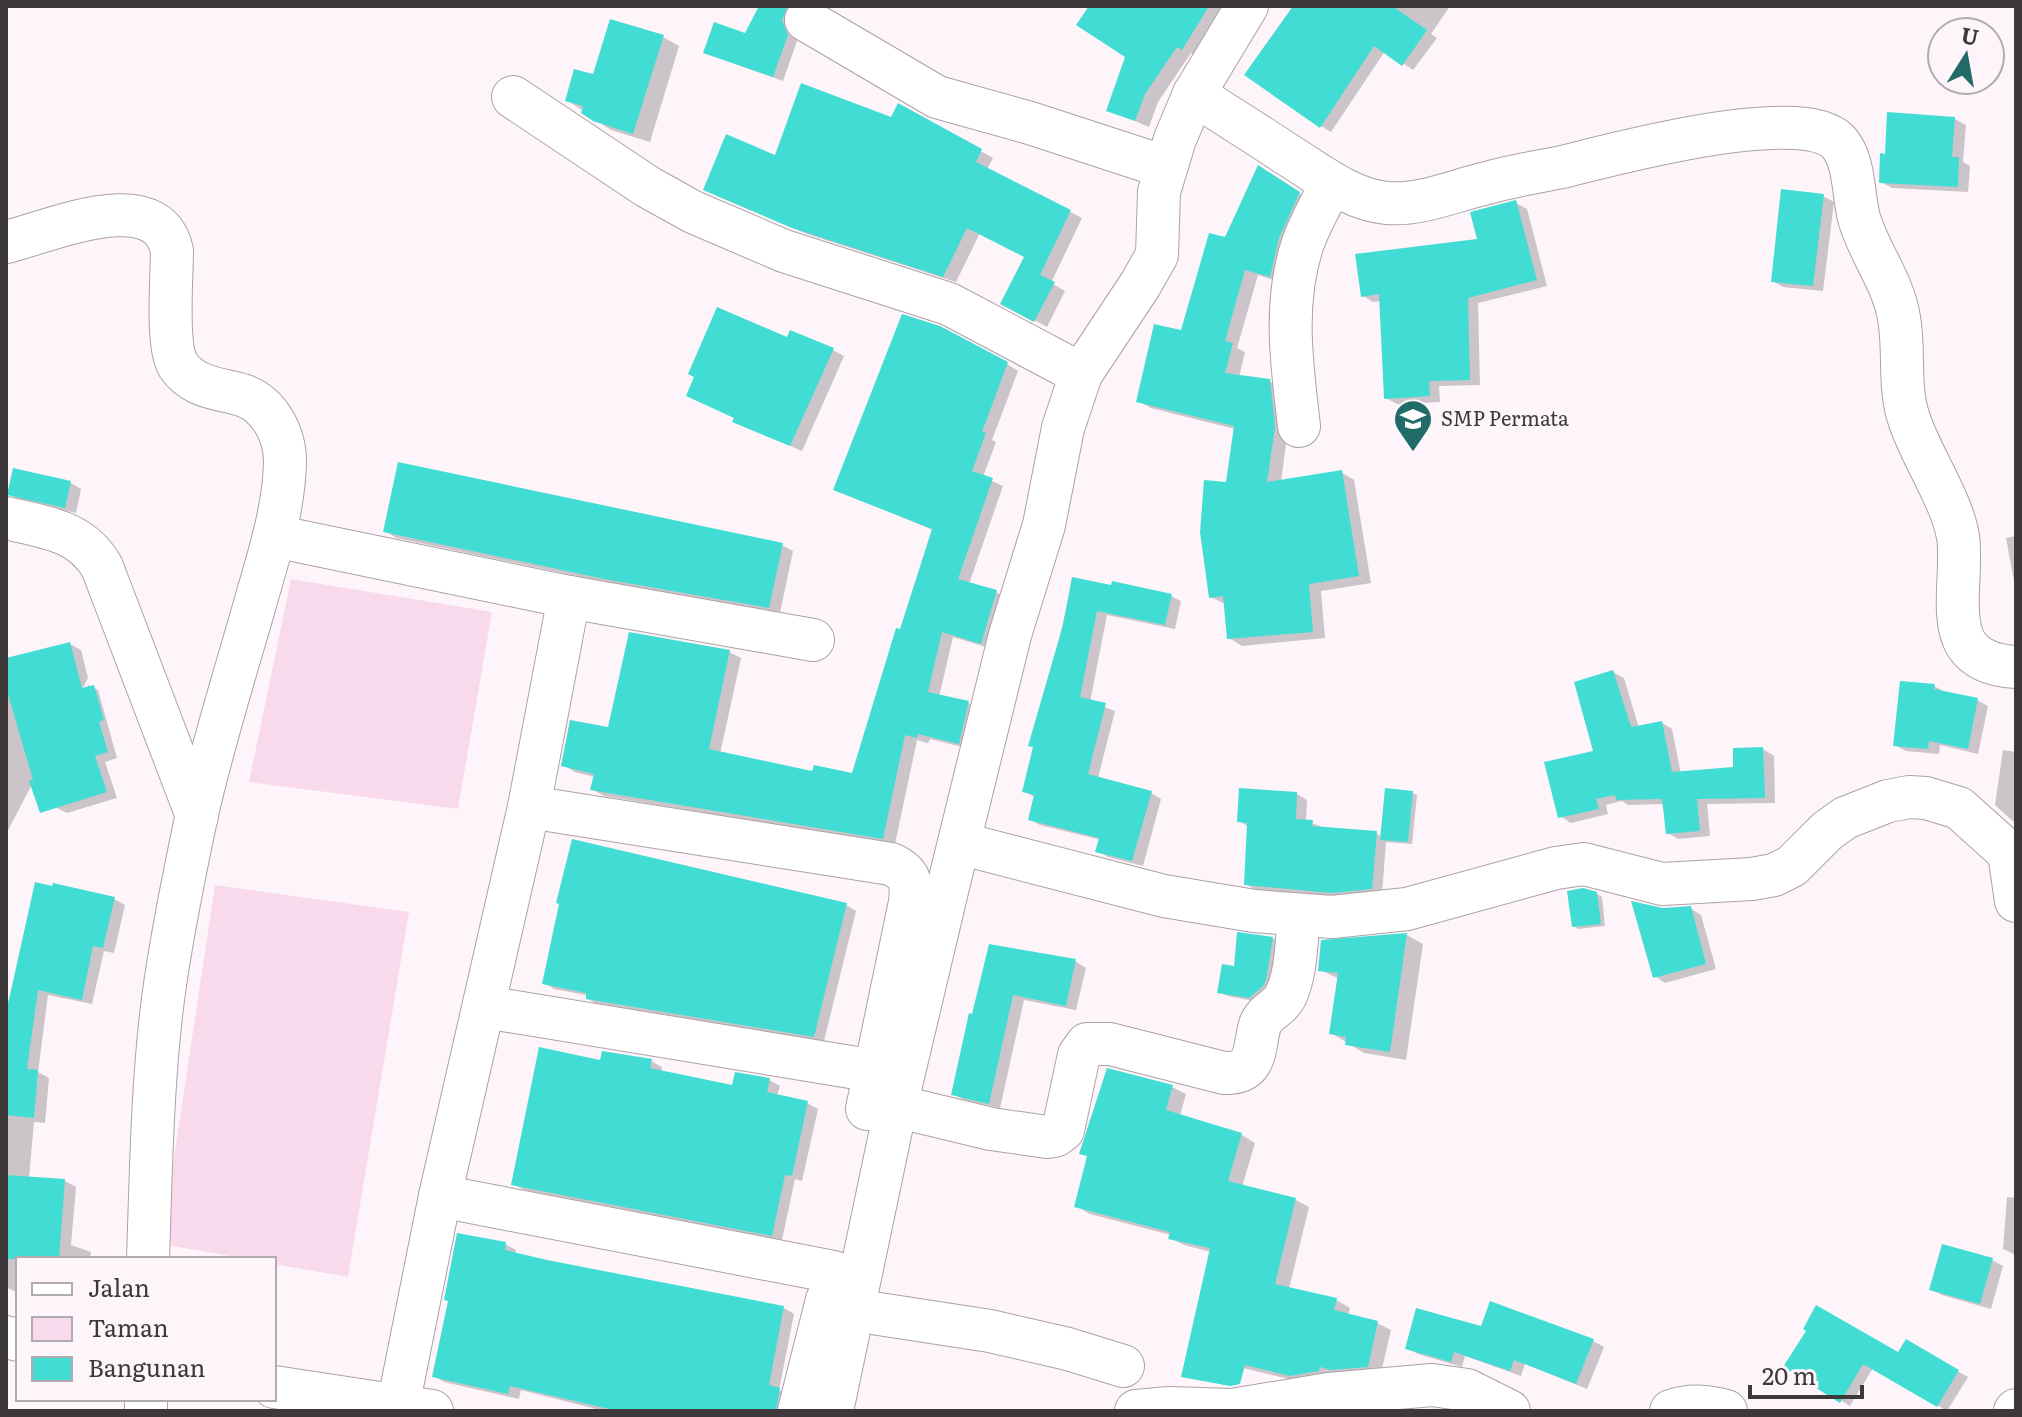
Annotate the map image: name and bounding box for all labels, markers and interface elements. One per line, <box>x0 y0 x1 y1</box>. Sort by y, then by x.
north arrow <box>1926 16 2006 96</box>
text: U <box>1958 17 1982 53</box>
school or university icon: SMP Permata <box>1392 398 1434 453</box>
place label: SMP Permata <box>1441 402 1569 432</box>
legend <box>16 1257 276 1401</box>
text: Jalan <box>88 1269 150 1304</box>
text: Taman <box>88 1309 169 1344</box>
text: Bangunan <box>88 1349 206 1384</box>
scale bar <box>1750 1349 1862 1399</box>
text: 20 m <box>1762 1357 1816 1392</box>

